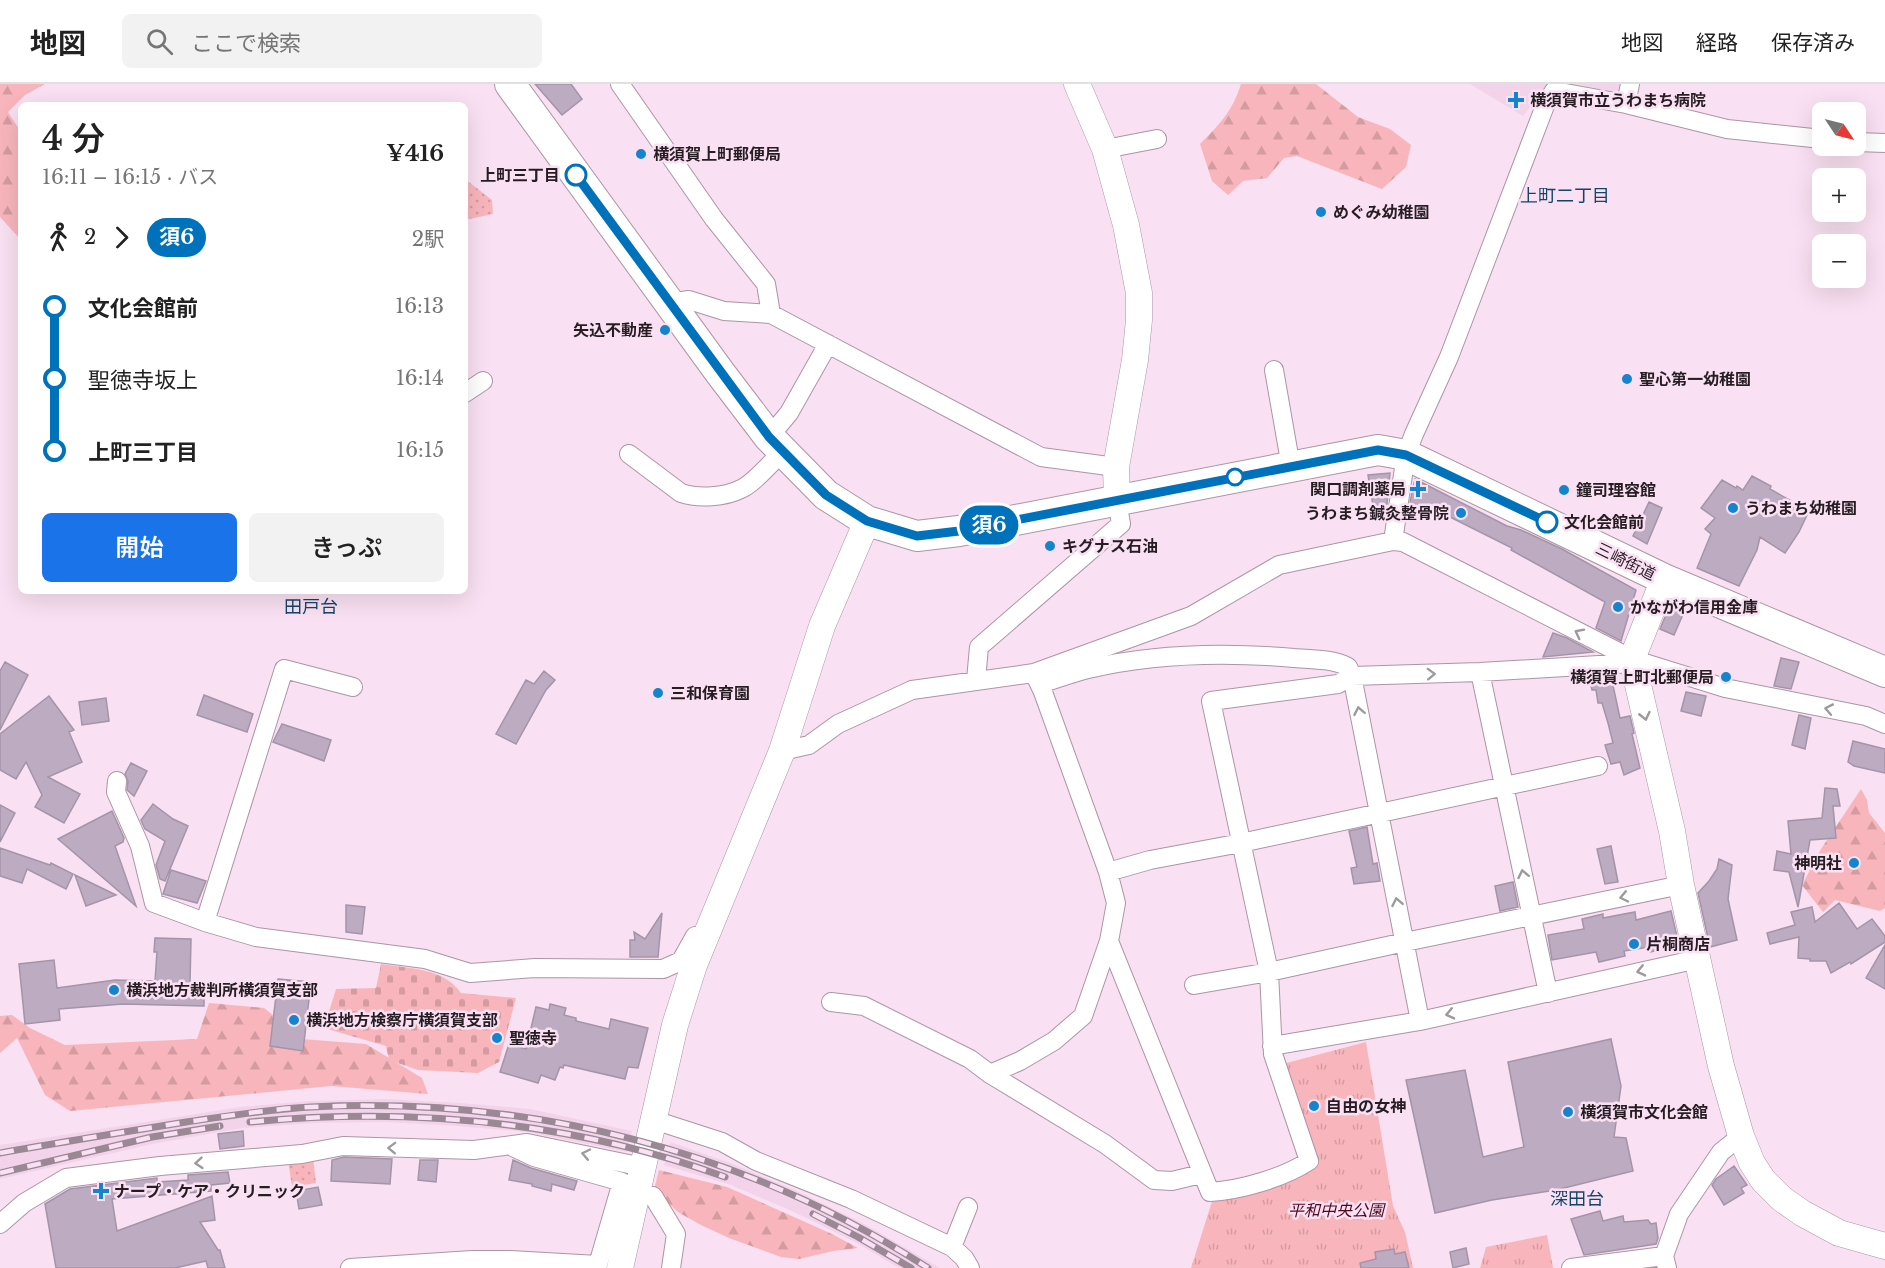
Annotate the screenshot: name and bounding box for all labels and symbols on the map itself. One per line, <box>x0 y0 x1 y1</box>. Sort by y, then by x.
place label: 横須賀市立うわまち病院 <box>1530 90 1706 110</box>
marker: 横須賀市立うわまち病院 <box>1507 91 1525 109</box>
north arrow <box>1812 102 1866 156</box>
place label: 横須賀上町郵便局 <box>653 144 781 164</box>
marker: 横須賀上町郵便局 <box>634 147 648 161</box>
marker: 上町三丁目 <box>565 164 587 186</box>
place label: 上町三丁目 <box>480 165 560 185</box>
district label: 上町二丁目 <box>1520 185 1610 207</box>
place label: めぐみ幼稚園 <box>1333 202 1429 222</box>
marker: めぐみ幼稚園 <box>1314 205 1328 219</box>
place label: 矢込不動産 <box>573 320 653 340</box>
marker: 矢込不動産 <box>658 323 672 337</box>
place label: 聖心第一幼稚園 <box>1639 369 1751 389</box>
marker: 聖心第一幼稚園 <box>1620 372 1634 386</box>
unlabelled marker <box>1226 468 1244 486</box>
place label: 関口調剤薬局 <box>1310 479 1406 499</box>
place label: 鐘司理容館 <box>1576 480 1656 500</box>
marker: 関口調剤薬局 <box>1411 482 1425 496</box>
marker: 鐘司理容館 <box>1557 483 1571 497</box>
place label: うわまち幼稚園 <box>1745 498 1857 518</box>
marker: うわまち幼稚園 <box>1726 501 1740 515</box>
place label: うわまち鍼灸整骨院 <box>1305 503 1449 523</box>
line badge: 須6 <box>962 506 1016 544</box>
marker: うわまち鍼灸整骨院 <box>1454 506 1468 520</box>
marker: 文化会館前 <box>1536 511 1558 533</box>
place label: 文化会館前 <box>1564 512 1644 532</box>
place label: キグナス石油 <box>1062 536 1158 556</box>
street label: 三崎街道 <box>1593 538 1659 584</box>
marker: キグナス石油 <box>1043 539 1057 553</box>
district label: 田戸台 <box>284 596 338 618</box>
place label: かながわ信用金庫 <box>1630 597 1758 617</box>
marker: かながわ信用金庫 <box>1611 600 1625 614</box>
one-way arrow <box>1575 629 1586 640</box>
one-way arrow <box>1427 667 1436 680</box>
place label: 横須賀上町北郵便局 <box>1570 667 1714 687</box>
marker: 横須賀上町北郵便局 <box>1719 670 1733 684</box>
place label: 三和保育園 <box>670 683 750 703</box>
marker: 三和保育園 <box>651 686 665 700</box>
one-way arrow <box>1824 703 1834 716</box>
one-way arrow <box>1353 706 1366 716</box>
one-way arrow <box>1638 711 1651 721</box>
place label: 神明社 <box>1794 853 1842 873</box>
marker: 神明社 <box>1847 856 1861 870</box>
one-way arrow <box>1517 869 1530 879</box>
one-way arrow <box>1619 890 1629 903</box>
one-way arrow <box>1391 897 1404 907</box>
place label: 片桐商店 <box>1646 934 1710 954</box>
marker: 片桐商店 <box>1627 937 1641 951</box>
one-way arrow <box>1636 964 1646 977</box>
place label: 横浜地方裁判所横須賀支部 <box>126 980 318 1000</box>
marker: 横浜地方裁判所横須賀支部 <box>107 983 121 997</box>
one-way arrow <box>1446 1007 1456 1020</box>
place label: 横浜地方検察庁横須賀支部 <box>306 1010 498 1030</box>
marker: 横浜地方検察庁横須賀支部 <box>287 1013 301 1027</box>
place label: 聖徳寺 <box>509 1028 557 1048</box>
marker: 聖徳寺 <box>490 1031 504 1045</box>
place label: 自由の女神 <box>1326 1096 1406 1116</box>
marker: 自由の女神 <box>1307 1099 1321 1113</box>
place label: 横須賀市文化会館 <box>1580 1102 1708 1122</box>
marker: 横須賀市文化会館 <box>1561 1105 1575 1119</box>
one-way arrow <box>388 1142 397 1154</box>
one-way arrow <box>581 1148 591 1161</box>
one-way arrow <box>194 1156 203 1169</box>
place label: ナープ・ケア・クリニック <box>114 1181 305 1201</box>
marker: ナープ・ケア・クリニック <box>92 1182 110 1200</box>
district label: 深田台 <box>1550 1188 1604 1210</box>
park label: 平和中央公園 <box>1288 1200 1386 1220</box>

